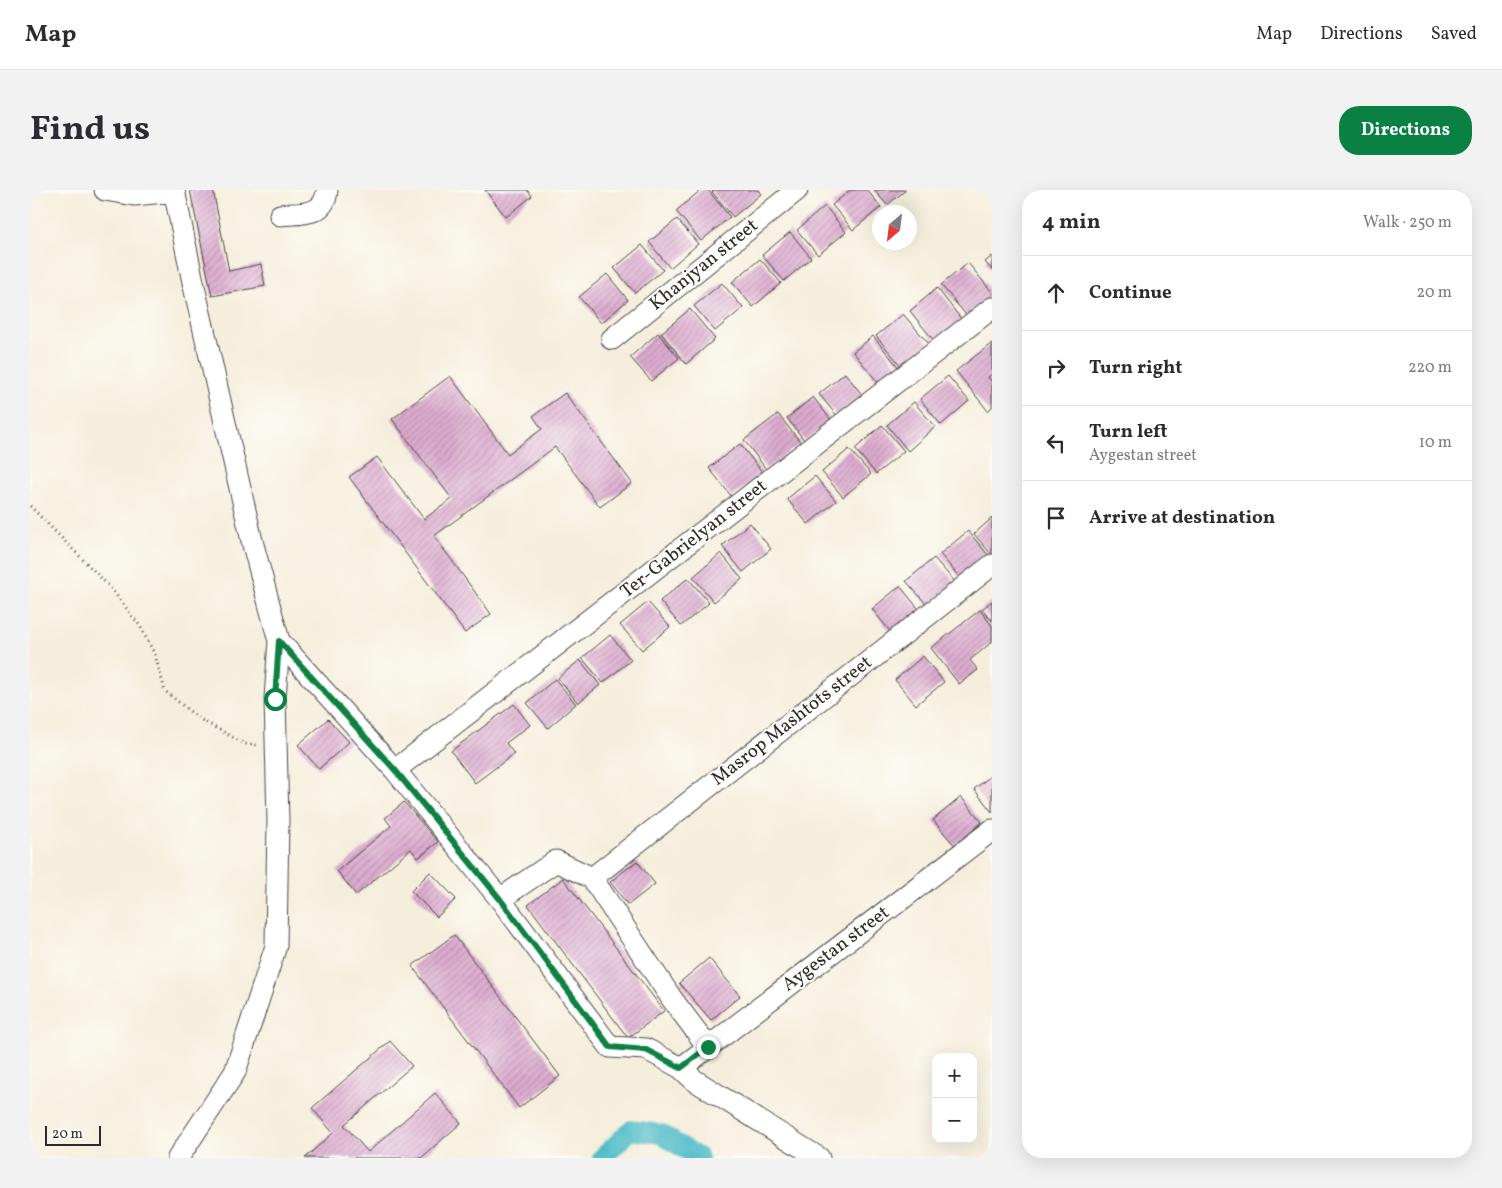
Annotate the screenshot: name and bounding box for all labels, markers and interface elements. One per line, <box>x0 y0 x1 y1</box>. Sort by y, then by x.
text: Map <box>25 18 76 52</box>
text: Map <box>1256 22 1292 47</box>
text: Directions <box>1320 22 1403 47</box>
text: Saved <box>1431 22 1477 47</box>
text: Find us <box>30 106 150 154</box>
button: Directions <box>1339 106 1472 155</box>
north arrow <box>872 205 917 250</box>
text: 4 min <box>1042 208 1101 237</box>
text: Walk · 250 m <box>1363 212 1452 234</box>
street label: Khanjyan street <box>644 213 764 317</box>
icon: ahead <box>1042 279 1070 307</box>
text: Continue <box>1089 280 1172 306</box>
text: 20 m <box>1417 282 1452 304</box>
icon: right <box>1042 354 1070 382</box>
text: Turn right <box>1089 355 1182 381</box>
text: 220 m <box>1408 357 1452 379</box>
text: Turn left <box>1089 419 1168 445</box>
icon: left <box>1042 429 1070 457</box>
text: 10 m <box>1419 432 1452 454</box>
text: Aygestan street <box>1089 445 1197 467</box>
street label: Ter-Gabrielyan street <box>615 473 773 605</box>
icon: arrive <box>1042 504 1070 532</box>
text: Arrive at destination <box>1089 505 1275 531</box>
street label: Masrop Mashtots street <box>706 650 878 792</box>
route start <box>264 688 287 711</box>
street label: Aygestan street <box>777 900 895 998</box>
route end <box>697 1036 720 1059</box>
map controls <box>932 1053 977 1143</box>
button: + <box>932 1053 977 1098</box>
button: − <box>932 1098 977 1143</box>
scale bar <box>45 1123 101 1146</box>
text: 20 m <box>52 1125 83 1144</box>

